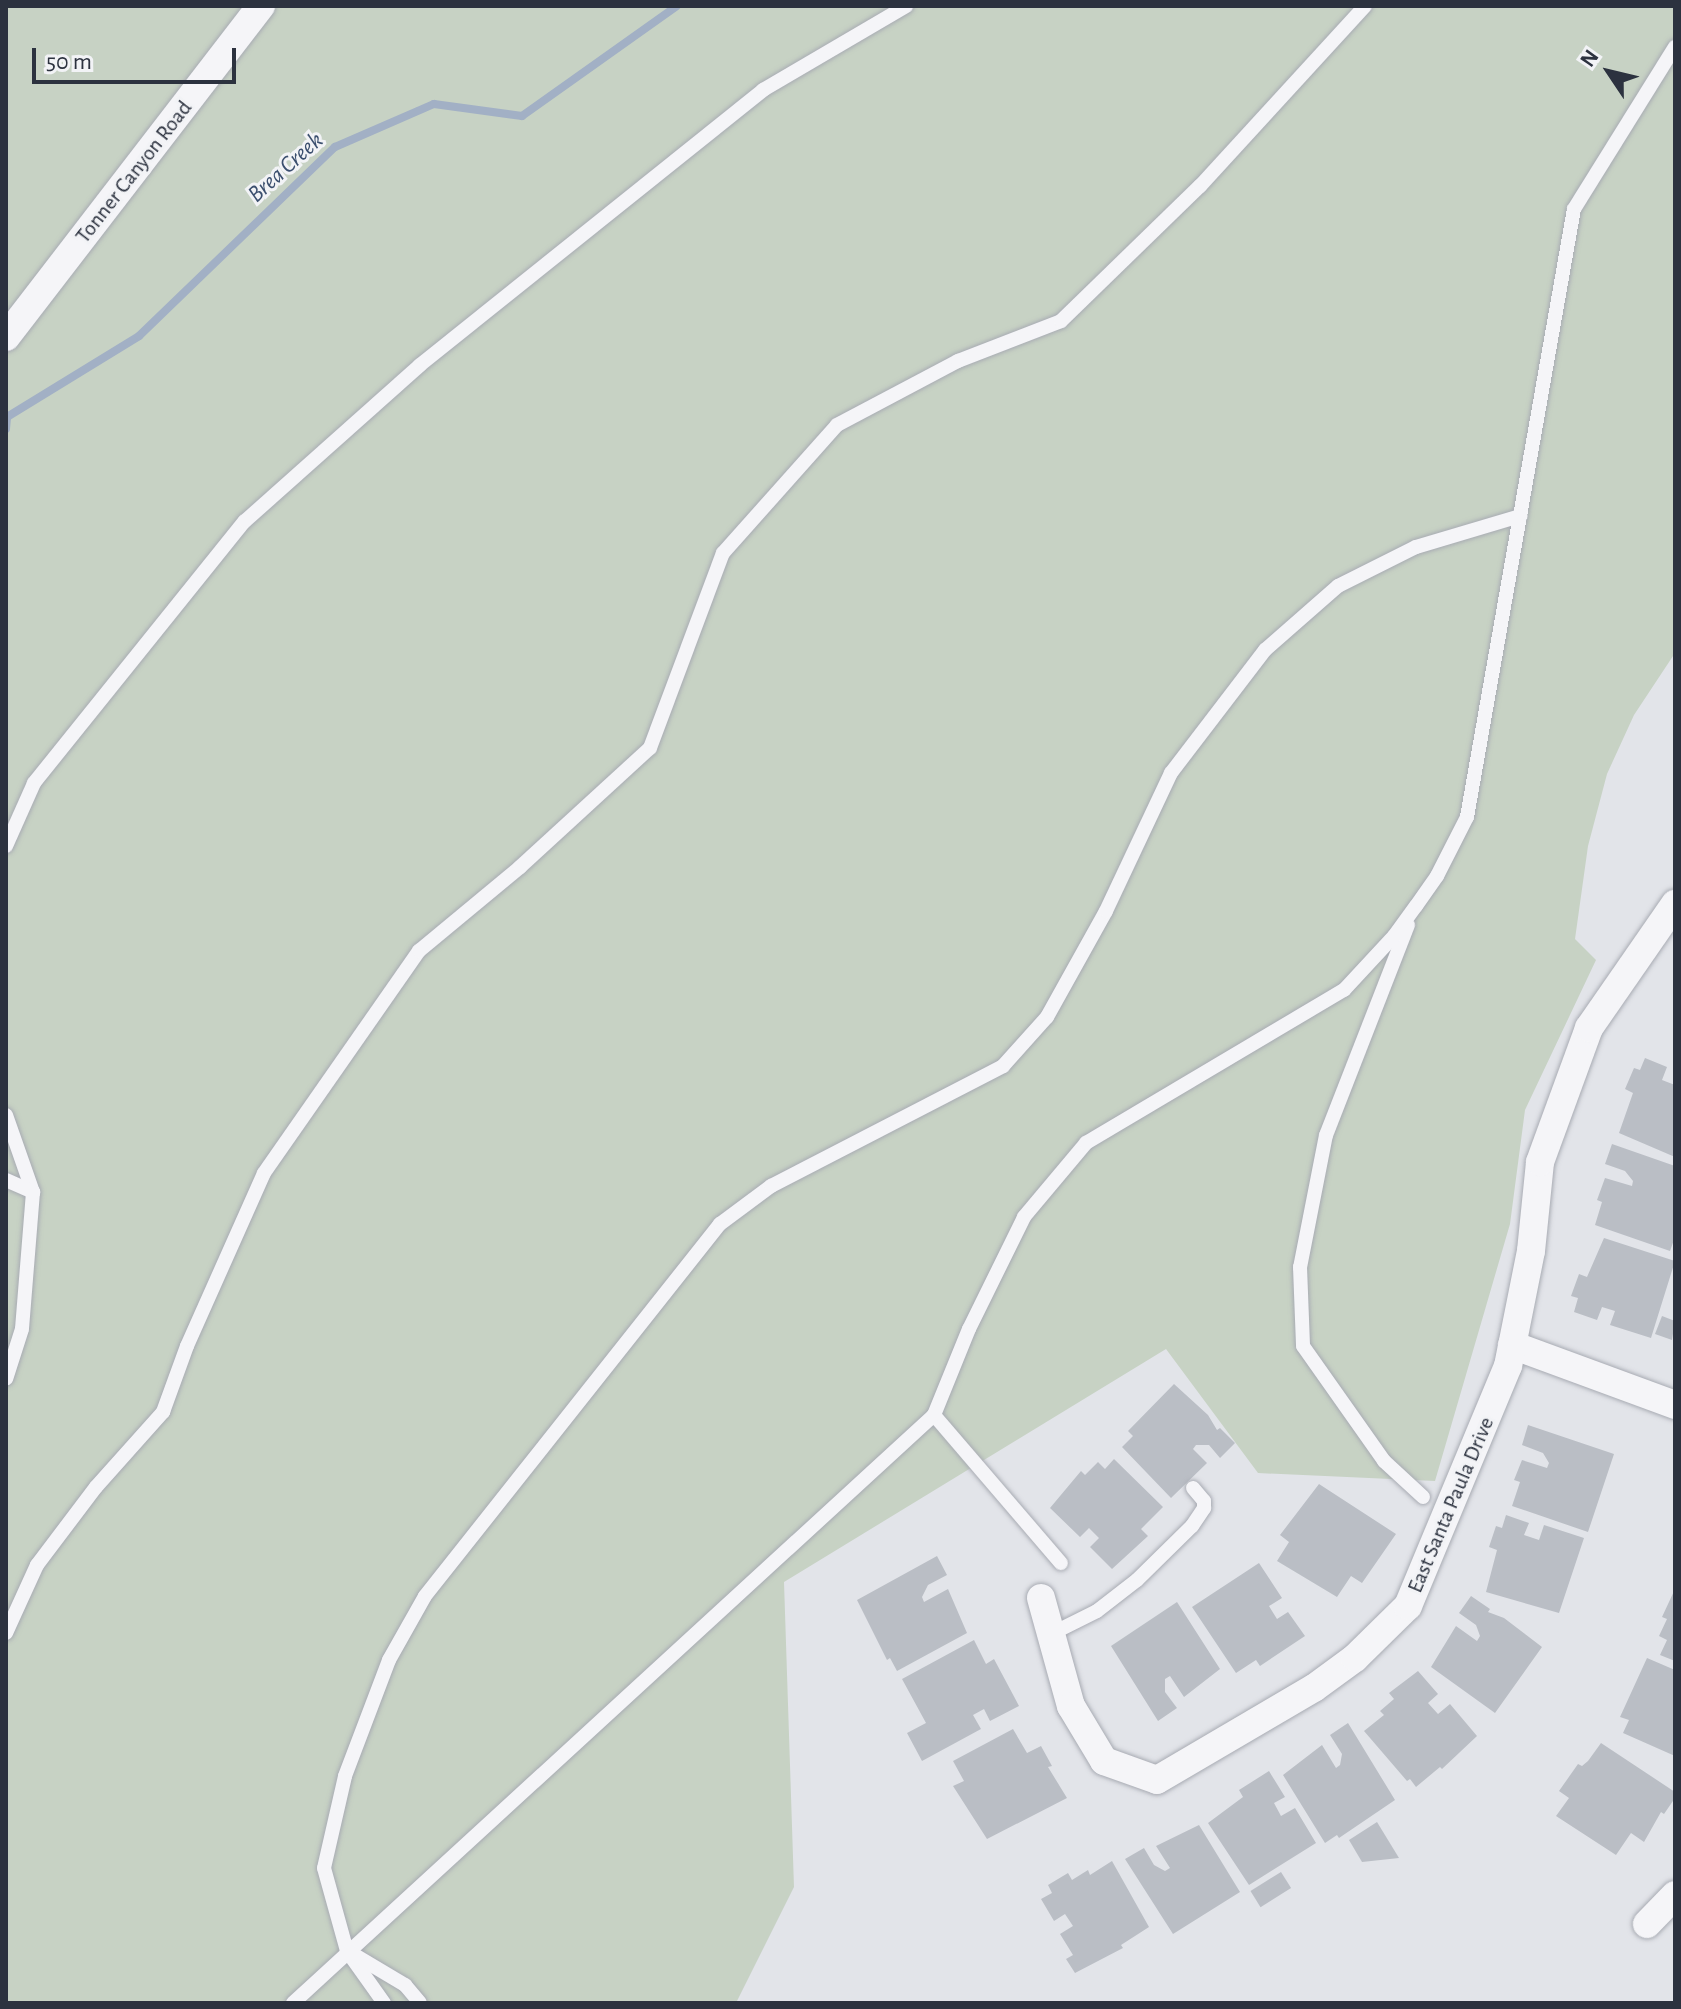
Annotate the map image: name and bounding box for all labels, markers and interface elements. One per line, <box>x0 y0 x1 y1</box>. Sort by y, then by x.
scale bar <box>36 32 240 82</box>
north arrow <box>1569 32 1649 112</box>
text: N <box>1576 46 1603 71</box>
text: 50 m <box>46 50 92 74</box>
street label: Tonner Canyon Road <box>70 95 198 249</box>
water label: Brea Creek <box>242 127 330 209</box>
street label: East Santa Paula Drive <box>1402 1413 1500 1597</box>

